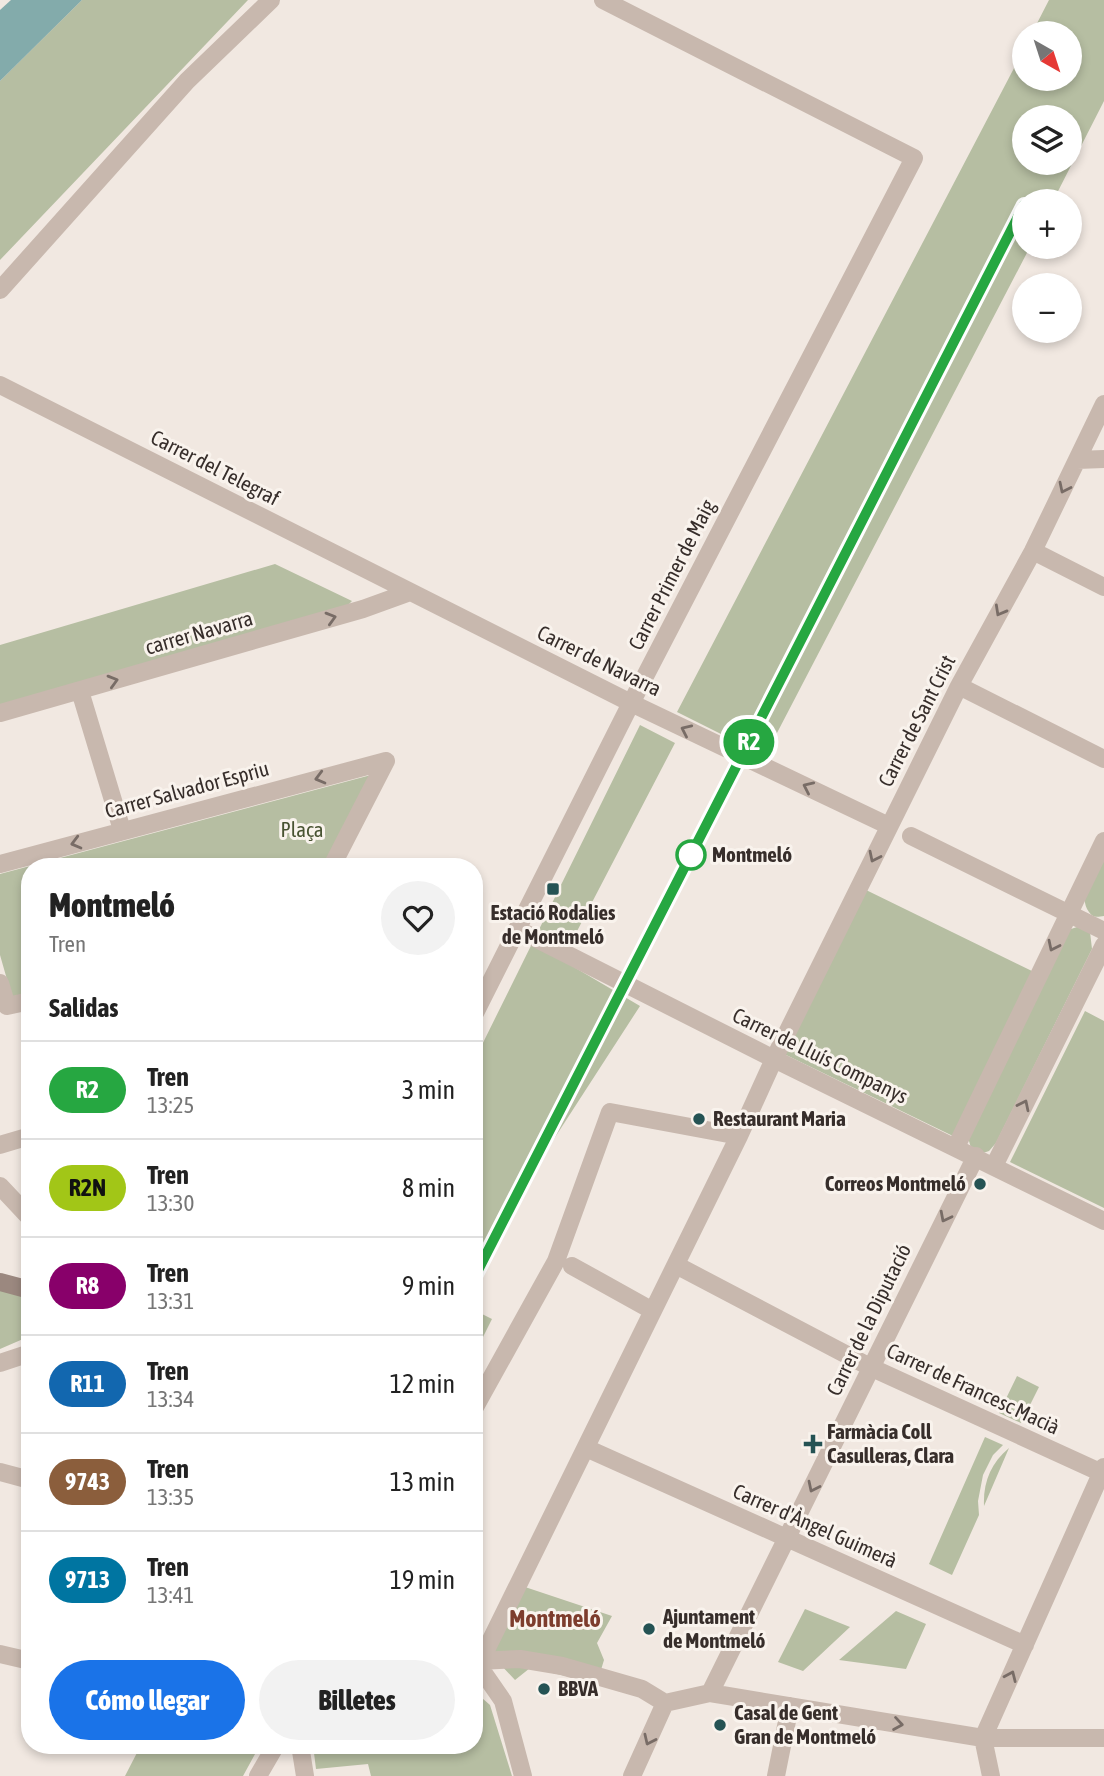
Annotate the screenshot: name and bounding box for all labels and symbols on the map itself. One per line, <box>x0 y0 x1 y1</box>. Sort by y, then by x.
north arrow <box>1012 21 1082 91</box>
street label: Carrer del Telegraf <box>147 424 284 510</box>
one-way arrow <box>1058 481 1072 493</box>
street label: Carrer Primer de Maig <box>623 495 719 654</box>
one-way arrow <box>995 604 1008 616</box>
street label: carrer Navarra <box>142 605 255 659</box>
one-way arrow <box>325 612 337 626</box>
street label: Carrer de Navarra <box>534 620 665 700</box>
street label: Carrer de Sant Crist <box>873 651 960 790</box>
one-way arrow <box>107 675 119 690</box>
line badge: R2 <box>718 719 780 765</box>
one-way arrow <box>681 724 693 738</box>
street label: Carrer Salvador Espriu <box>102 756 271 822</box>
one-way arrow <box>314 770 326 785</box>
one-way arrow <box>802 781 815 795</box>
park label: Plaça <box>280 817 324 841</box>
one-way arrow <box>70 835 82 849</box>
marker: Montmeló <box>676 840 706 870</box>
place label: Montmeló <box>712 842 792 866</box>
one-way arrow <box>869 850 883 862</box>
marker: Estació Rodalies de Montmeló <box>545 881 561 897</box>
place label: Estació Rodalies de Montmeló <box>491 900 616 948</box>
one-way arrow <box>1047 939 1061 951</box>
street label: Carrer de Lluís Companys <box>729 1002 912 1108</box>
one-way arrow <box>1016 1100 1030 1112</box>
place label: Restaurant Maria <box>713 1106 846 1130</box>
marker: Restaurant Maria <box>691 1111 707 1127</box>
place label: Correos Montmeló <box>825 1171 966 1195</box>
marker: Correos Montmeló <box>972 1176 988 1192</box>
one-way arrow <box>940 1210 954 1222</box>
street label: Carrer de la Diputació <box>821 1240 915 1399</box>
street label: Carrer de Francesc Macià <box>883 1338 1064 1439</box>
place label: Farmàcia Coll Casulleras, Clara <box>827 1419 954 1467</box>
marker: Farmàcia Coll Casulleras, Clara <box>805 1436 821 1452</box>
street label: Carrer d'Àngel Guimerà <box>730 1478 901 1572</box>
one-way arrow <box>807 1480 821 1492</box>
place label: Ajuntament de Montmeló <box>662 1604 766 1652</box>
district label: Montmeló <box>509 1605 601 1632</box>
marker: Ajuntament de Montmeló <box>641 1621 657 1637</box>
one-way arrow <box>1003 1671 1017 1683</box>
place label: BBVA <box>558 1676 599 1700</box>
marker: BBVA <box>536 1681 552 1697</box>
place label: Casal de Gent Gran de Montmeló <box>734 1700 876 1748</box>
one-way arrow <box>893 1716 904 1731</box>
marker: Casal de Gent Gran de Montmeló <box>712 1717 728 1733</box>
one-way arrow <box>643 1733 657 1745</box>

